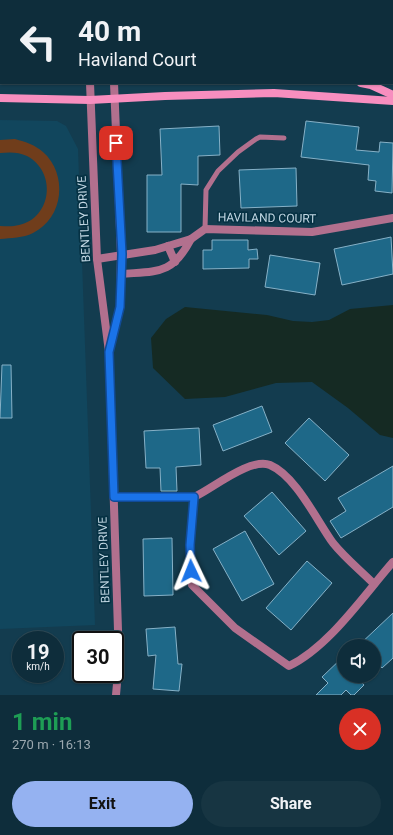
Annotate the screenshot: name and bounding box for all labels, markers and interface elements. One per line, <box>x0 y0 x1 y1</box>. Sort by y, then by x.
text: 40 m <box>78 15 141 48</box>
icon: left <box>12 16 64 68</box>
text: Haviland Court <box>78 49 197 70</box>
pin <box>99 126 133 160</box>
icon: arrive <box>105 132 127 154</box>
street label: BENTLEY DRIVE <box>75 175 93 262</box>
street label: HAVILAND COURT <box>218 210 316 226</box>
street label: BENTLEY DRIVE <box>95 516 113 603</box>
position arrow <box>170 550 212 592</box>
speed limit sign: 30 <box>72 631 124 683</box>
map controls <box>337 639 381 683</box>
button: sound <box>337 639 381 683</box>
text: 19 <box>27 640 49 664</box>
text: km/h <box>26 661 50 672</box>
text: 1 min <box>12 708 72 736</box>
button: close <box>339 708 381 750</box>
text: 270 m · 16:13 <box>12 737 91 752</box>
button: Exit <box>12 781 193 827</box>
button: Share <box>201 781 381 827</box>

